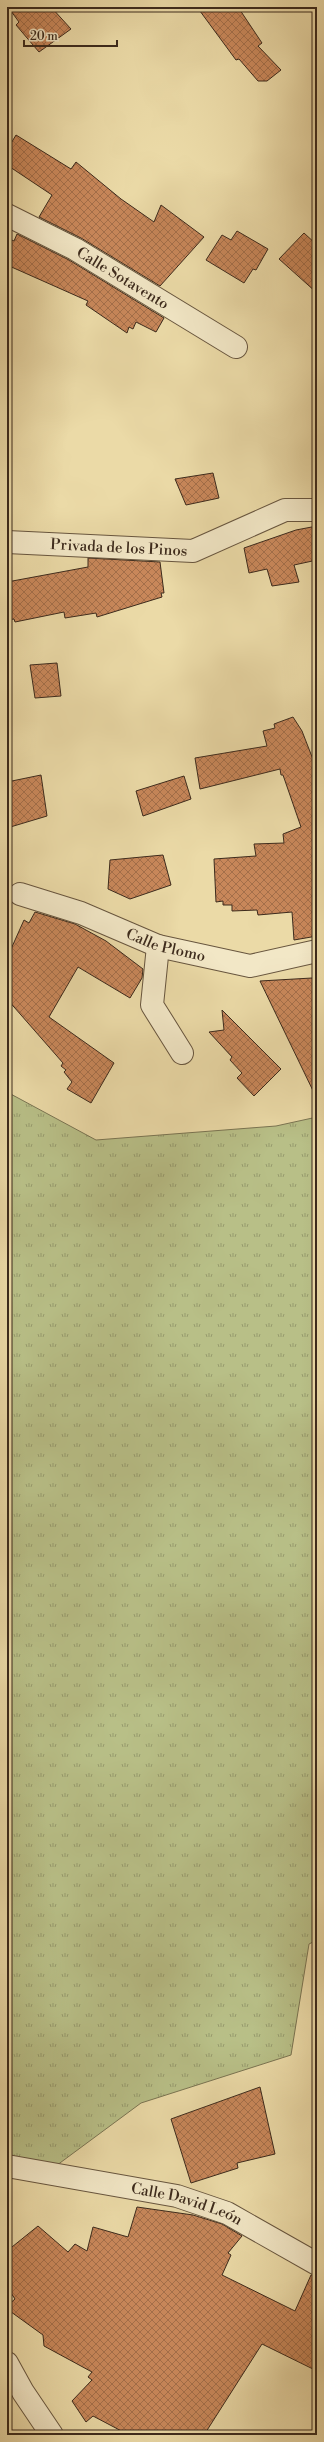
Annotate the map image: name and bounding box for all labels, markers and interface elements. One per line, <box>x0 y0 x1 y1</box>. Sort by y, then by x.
scale bar <box>24 22 117 48</box>
text: 20 m <box>30 29 58 44</box>
street label: Calle Sotavento <box>73 243 173 313</box>
street label: Privada de los Pinos <box>50 535 188 560</box>
street label: Calle Plomo <box>123 924 207 966</box>
street label: Calle David León <box>130 2179 246 2229</box>

